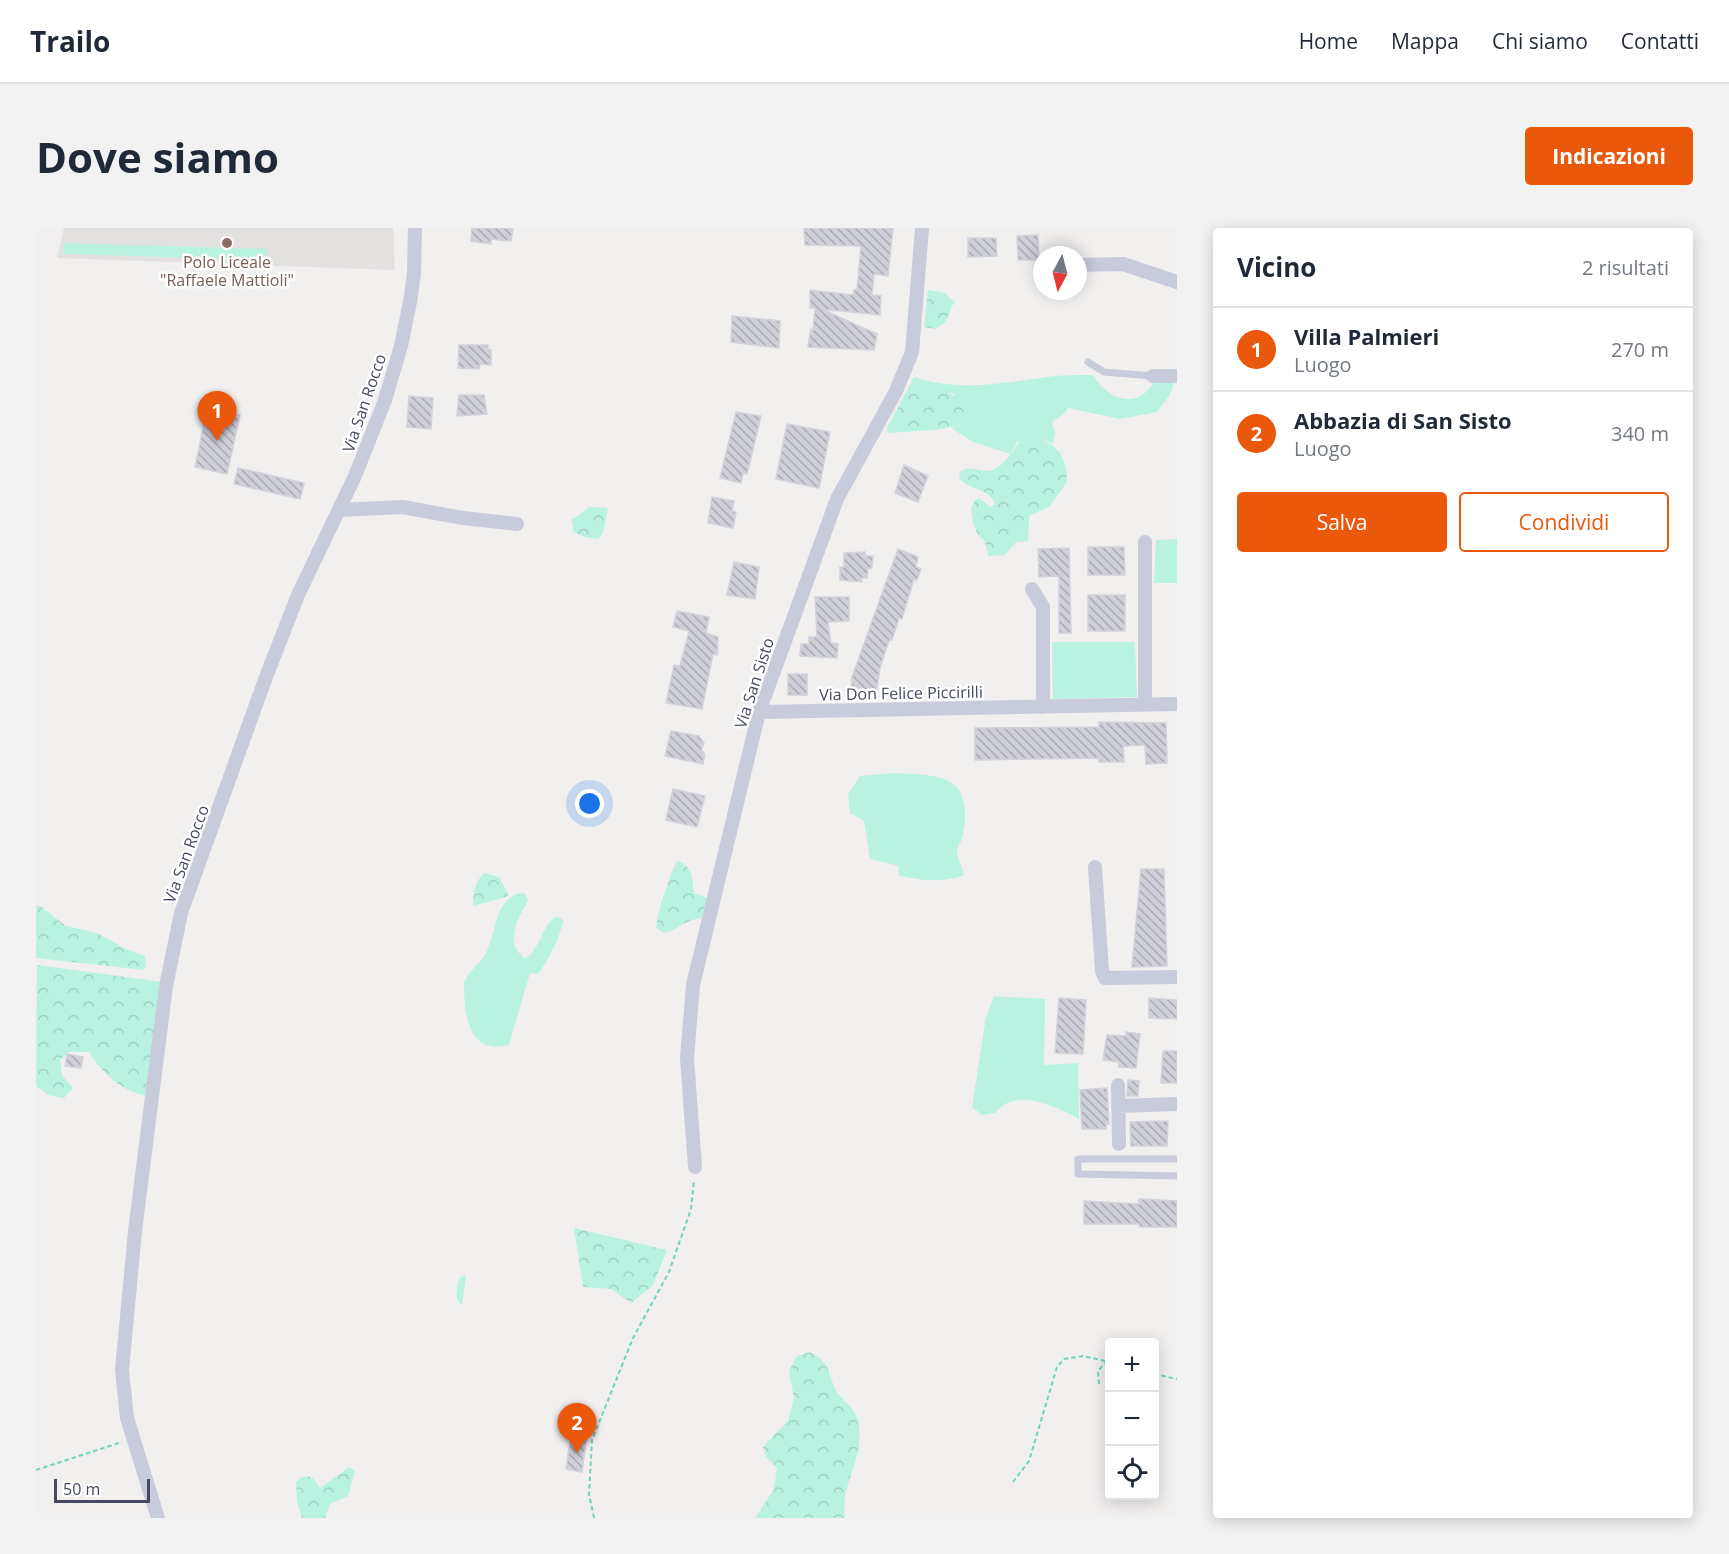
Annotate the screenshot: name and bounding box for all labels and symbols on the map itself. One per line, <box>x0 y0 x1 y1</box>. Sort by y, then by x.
marker: Polo Liceale "Raffaele Mattioli" <box>220 236 234 250</box>
north arrow <box>1033 246 1087 300</box>
place label: Polo Liceale "Raffaele Mattioli" <box>160 251 294 291</box>
street label: Via San Rocco <box>337 351 391 455</box>
pin: 1 <box>198 392 237 441</box>
street label: Via San Sisto <box>729 635 779 731</box>
street label: Via Don Felice Piccirilli <box>819 681 983 705</box>
your location <box>575 789 604 818</box>
street label: Via San Rocco <box>158 802 214 906</box>
pin: 2 <box>558 1404 596 1453</box>
scale bar <box>54 1476 150 1504</box>

